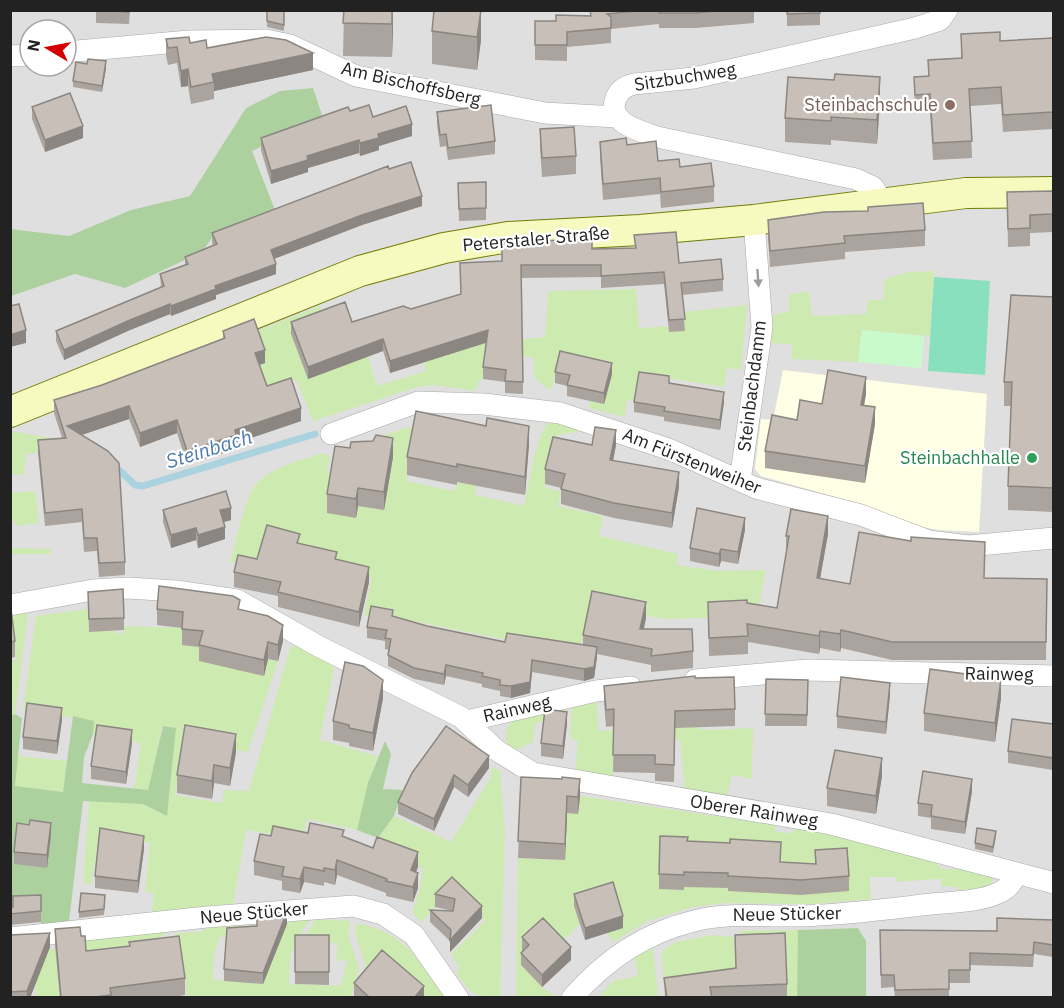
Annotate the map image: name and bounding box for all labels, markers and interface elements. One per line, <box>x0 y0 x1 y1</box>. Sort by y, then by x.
north arrow <box>18 18 78 78</box>
text: N <box>22 38 44 53</box>
street label: Am Bischoffsberg <box>339 56 483 111</box>
street label: Sitzbuchweg <box>632 57 738 96</box>
place label: Steinbachschule <box>804 93 938 116</box>
marker: Steinbachschule <box>943 98 957 112</box>
street label: Peterstaler Straße <box>461 221 611 256</box>
one-way arrow <box>753 269 763 288</box>
street label: Steinbachdamm <box>732 319 771 453</box>
street label: Am Fürstenweiher <box>619 422 765 499</box>
water label: Steinbach <box>162 423 255 474</box>
place label: Steinbachhalle <box>900 446 1020 469</box>
marker: Steinbachhalle <box>1025 451 1039 465</box>
street label: Rainweg <box>964 661 1034 686</box>
street label: Rainweg <box>481 689 553 727</box>
street label: Oberer Rainweg <box>689 789 820 832</box>
street label: Neue Stücker <box>199 896 309 929</box>
street label: Neue Stücker <box>732 901 842 926</box>

